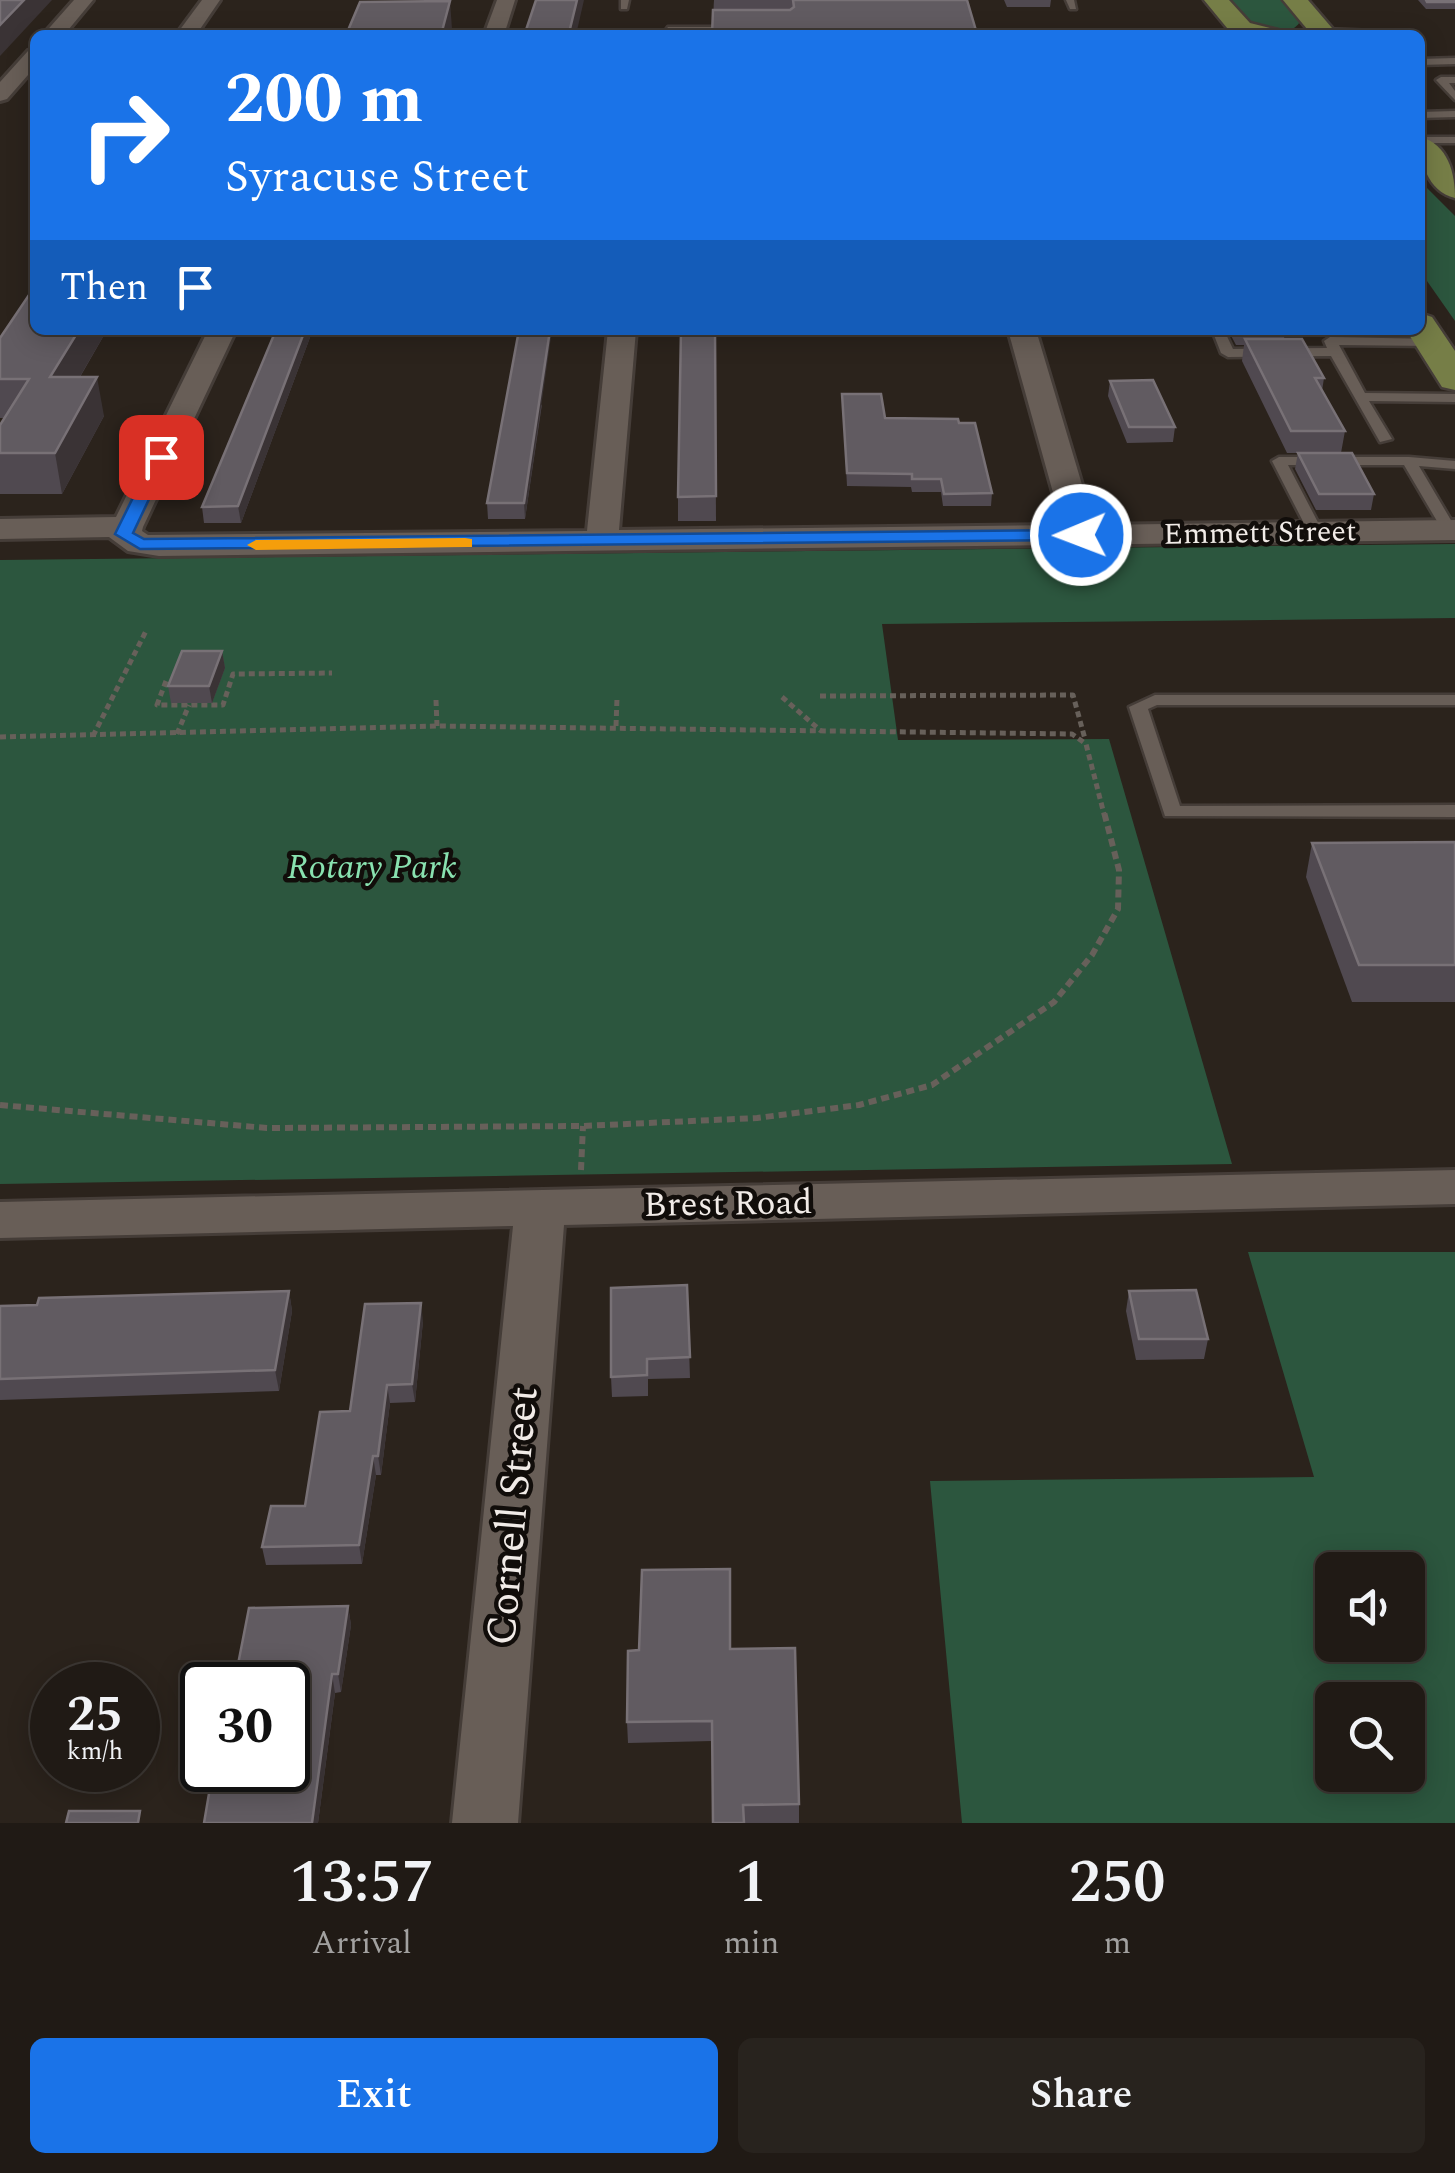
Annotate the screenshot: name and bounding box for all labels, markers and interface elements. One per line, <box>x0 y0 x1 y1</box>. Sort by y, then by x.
text: 200 m <box>225 47 423 153</box>
icon: right <box>60 70 190 200</box>
text: Syracuse Street <box>225 143 529 212</box>
text: Then <box>60 259 148 317</box>
icon: arrive <box>168 260 223 315</box>
pin <box>119 415 204 500</box>
icon: arrive <box>134 430 189 485</box>
position arrow <box>1029 483 1133 587</box>
street label: Emmett Street <box>1163 508 1357 558</box>
park label: Rotary Park <box>287 841 457 894</box>
street label: Brest Road <box>643 1176 813 1232</box>
street label: Cornell Street <box>470 1384 556 1648</box>
map controls <box>1315 1552 1425 1792</box>
button: sound <box>1315 1552 1425 1662</box>
speed limit sign: 30 <box>180 1662 310 1792</box>
text: 25 <box>67 1677 123 1753</box>
button: search <box>1315 1682 1425 1792</box>
text: km/h <box>67 1733 123 1771</box>
text: 13:57 <box>290 1837 434 1929</box>
text: 1 <box>735 1837 768 1929</box>
text: 250 <box>1069 1837 1165 1929</box>
text: Arrival <box>312 1919 412 1968</box>
text: min <box>723 1919 779 1968</box>
text: m <box>1103 1919 1131 1968</box>
button: Exit <box>30 2038 718 2153</box>
button: Share <box>738 2038 1425 2153</box>

